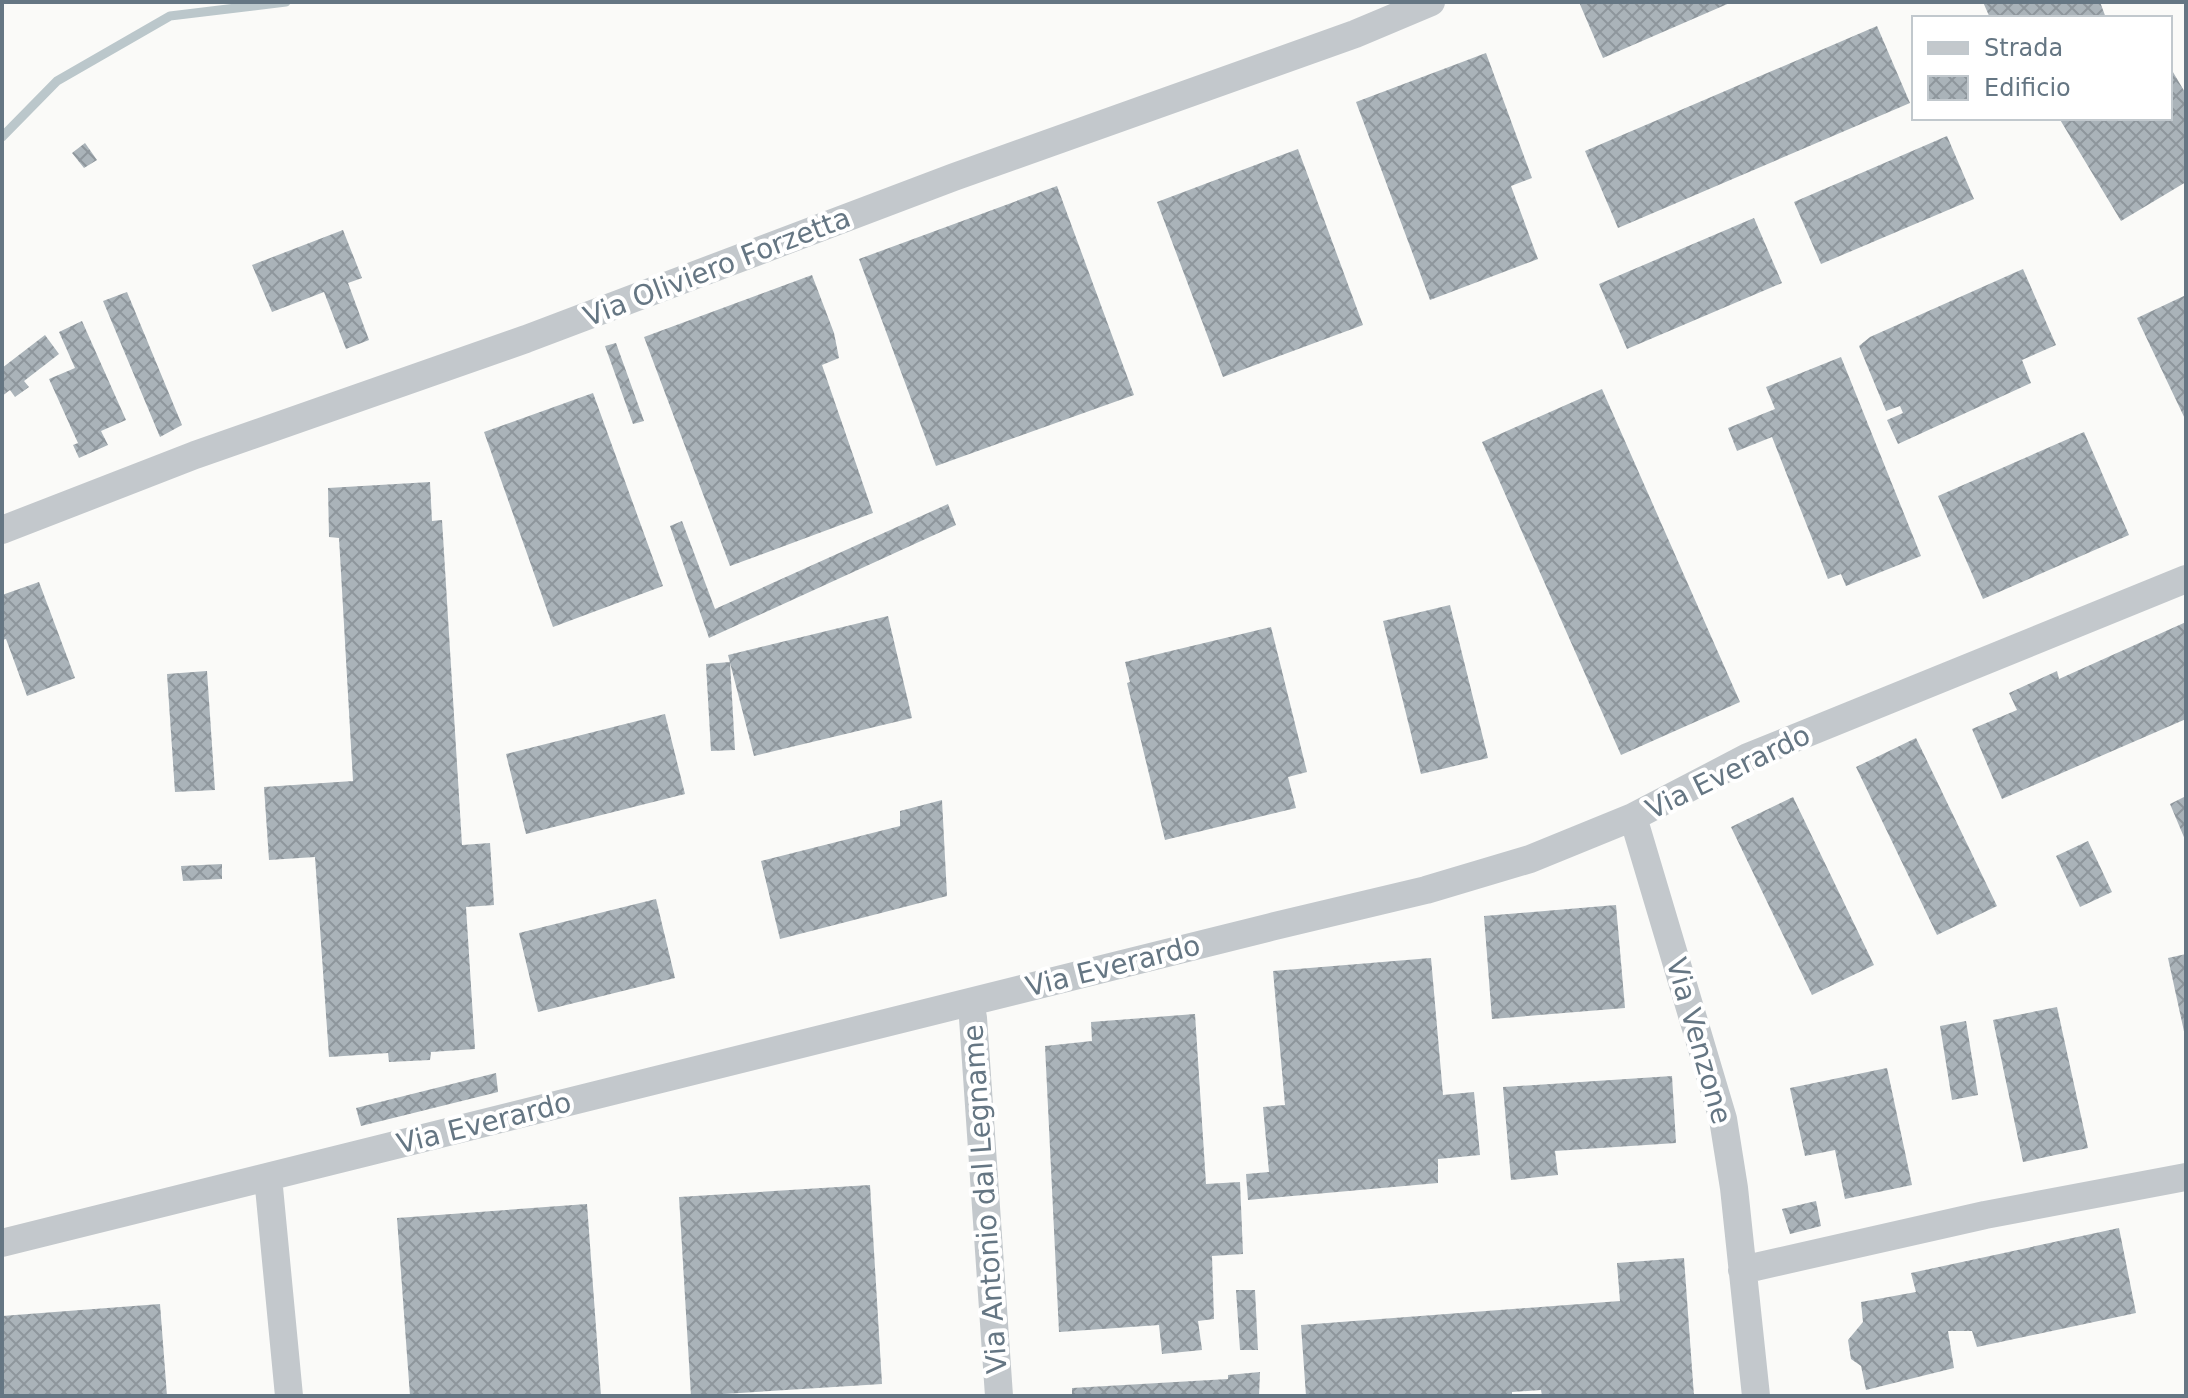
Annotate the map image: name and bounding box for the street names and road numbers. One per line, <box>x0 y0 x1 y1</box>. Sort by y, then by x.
street label: Via Oliviero Forzetta <box>579 201 855 333</box>
street label: Via Everardo <box>1641 718 1815 826</box>
street label: Via Everardo <box>1022 928 1204 1004</box>
street label: Via Venzone <box>1660 954 1738 1128</box>
street label: Via Antonio dal Legname <box>956 1023 1014 1375</box>
street label: Via Everardo <box>393 1085 575 1161</box>

